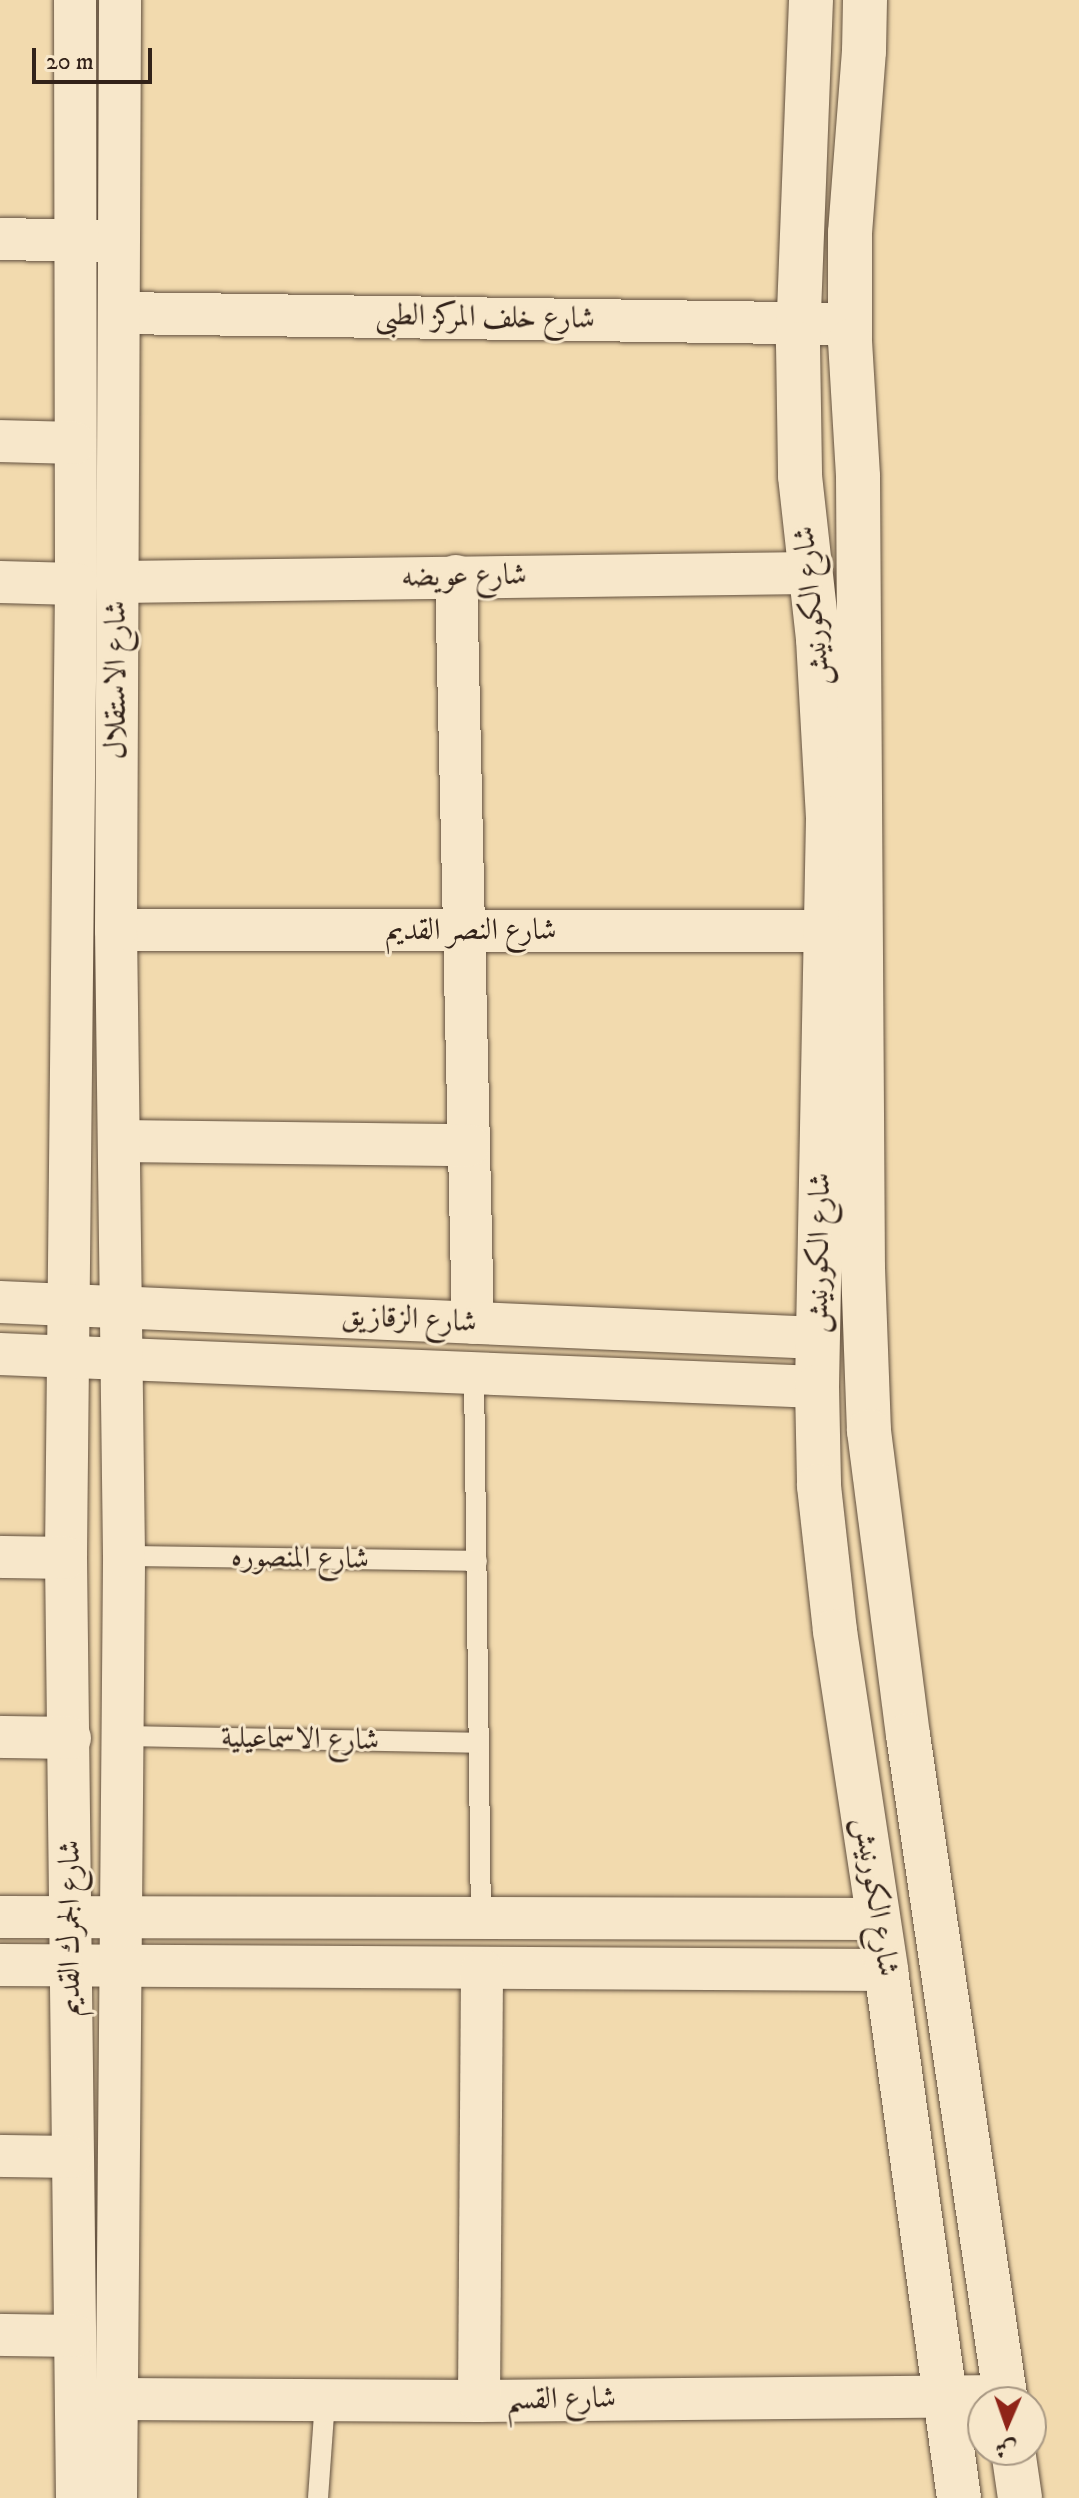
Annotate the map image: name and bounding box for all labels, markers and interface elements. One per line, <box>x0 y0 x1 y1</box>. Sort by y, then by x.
scale bar <box>36 32 156 82</box>
text: 20 m <box>46 47 94 77</box>
street label: شارع خلف المركز الطبى <box>375 298 595 338</box>
street label: شارع الكورنيش <box>787 524 839 688</box>
street label: شارع عويضه <box>401 558 527 596</box>
street label: شارع الاستقلال <box>99 601 135 759</box>
street label: شارع النصر القديم <box>386 913 556 949</box>
street label: شارع الكورنيش <box>801 1172 839 1334</box>
street label: شارع الزقازيق <box>340 1298 478 1342</box>
street label: شارع المنصوره <box>231 1540 369 1578</box>
street label: شارع الاسماعيلية <box>221 1721 379 1759</box>
street label: شارع الكورنيش <box>845 1815 905 1979</box>
street label: شارع الجمرك القديم <box>53 1840 89 2016</box>
street label: شارع القسم <box>506 2381 616 2419</box>
north arrow <box>967 2386 1047 2466</box>
text: ش <box>995 2435 1018 2462</box>

